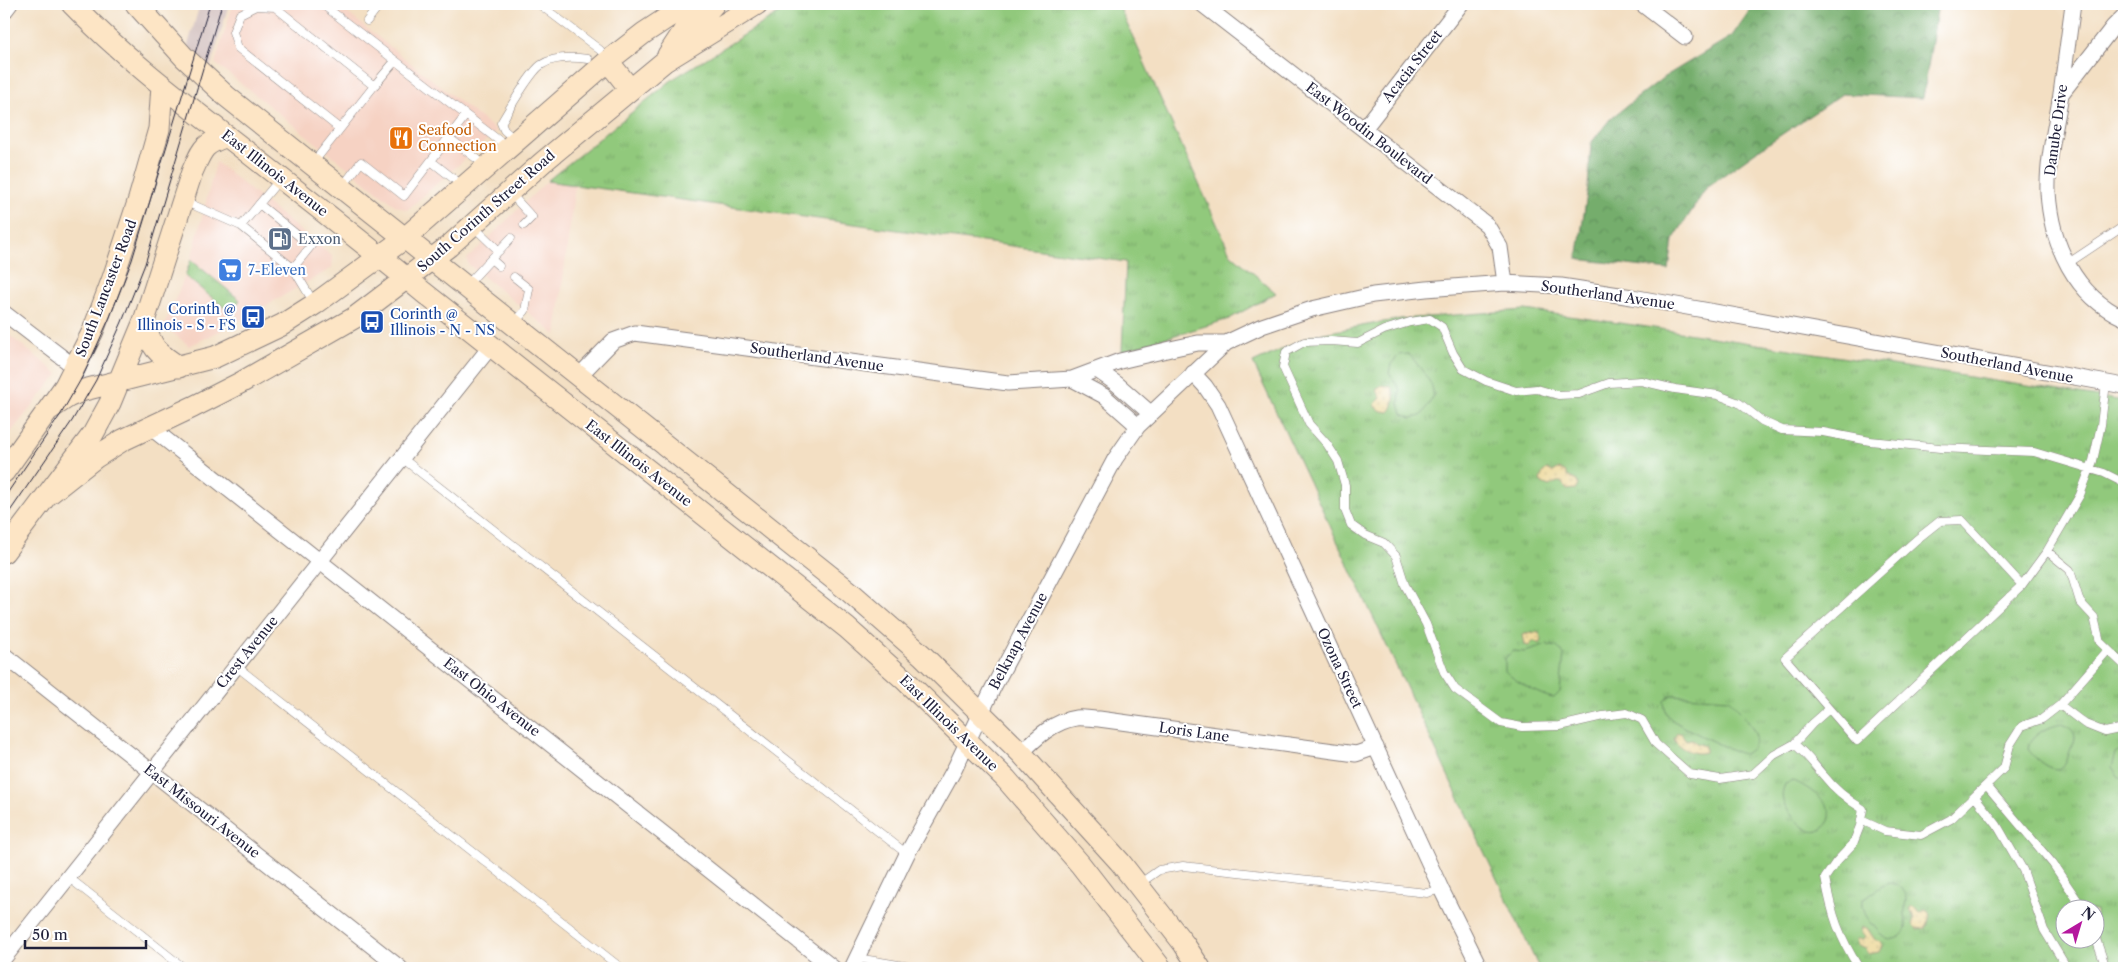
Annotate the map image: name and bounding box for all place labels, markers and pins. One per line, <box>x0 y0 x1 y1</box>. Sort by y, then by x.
place label: Seafood Connection <box>418 121 497 155</box>
restaurant icon: Seafood Connection <box>388 125 414 151</box>
fuel station icon: Exxon <box>267 226 293 252</box>
place label: Exxon <box>298 230 341 248</box>
supermarket icon: 7-Eleven <box>217 257 243 283</box>
place label: 7-Eleven <box>248 261 306 279</box>
place label: Corinth @ Illinois - S - FS <box>137 300 236 334</box>
bus stop icon: Corinth @ Illinois - S - FS <box>240 304 266 330</box>
place label: Corinth @ Illinois - N - NS <box>390 305 495 339</box>
bus stop icon: Corinth @ Illinois - N - NS <box>359 309 385 335</box>

